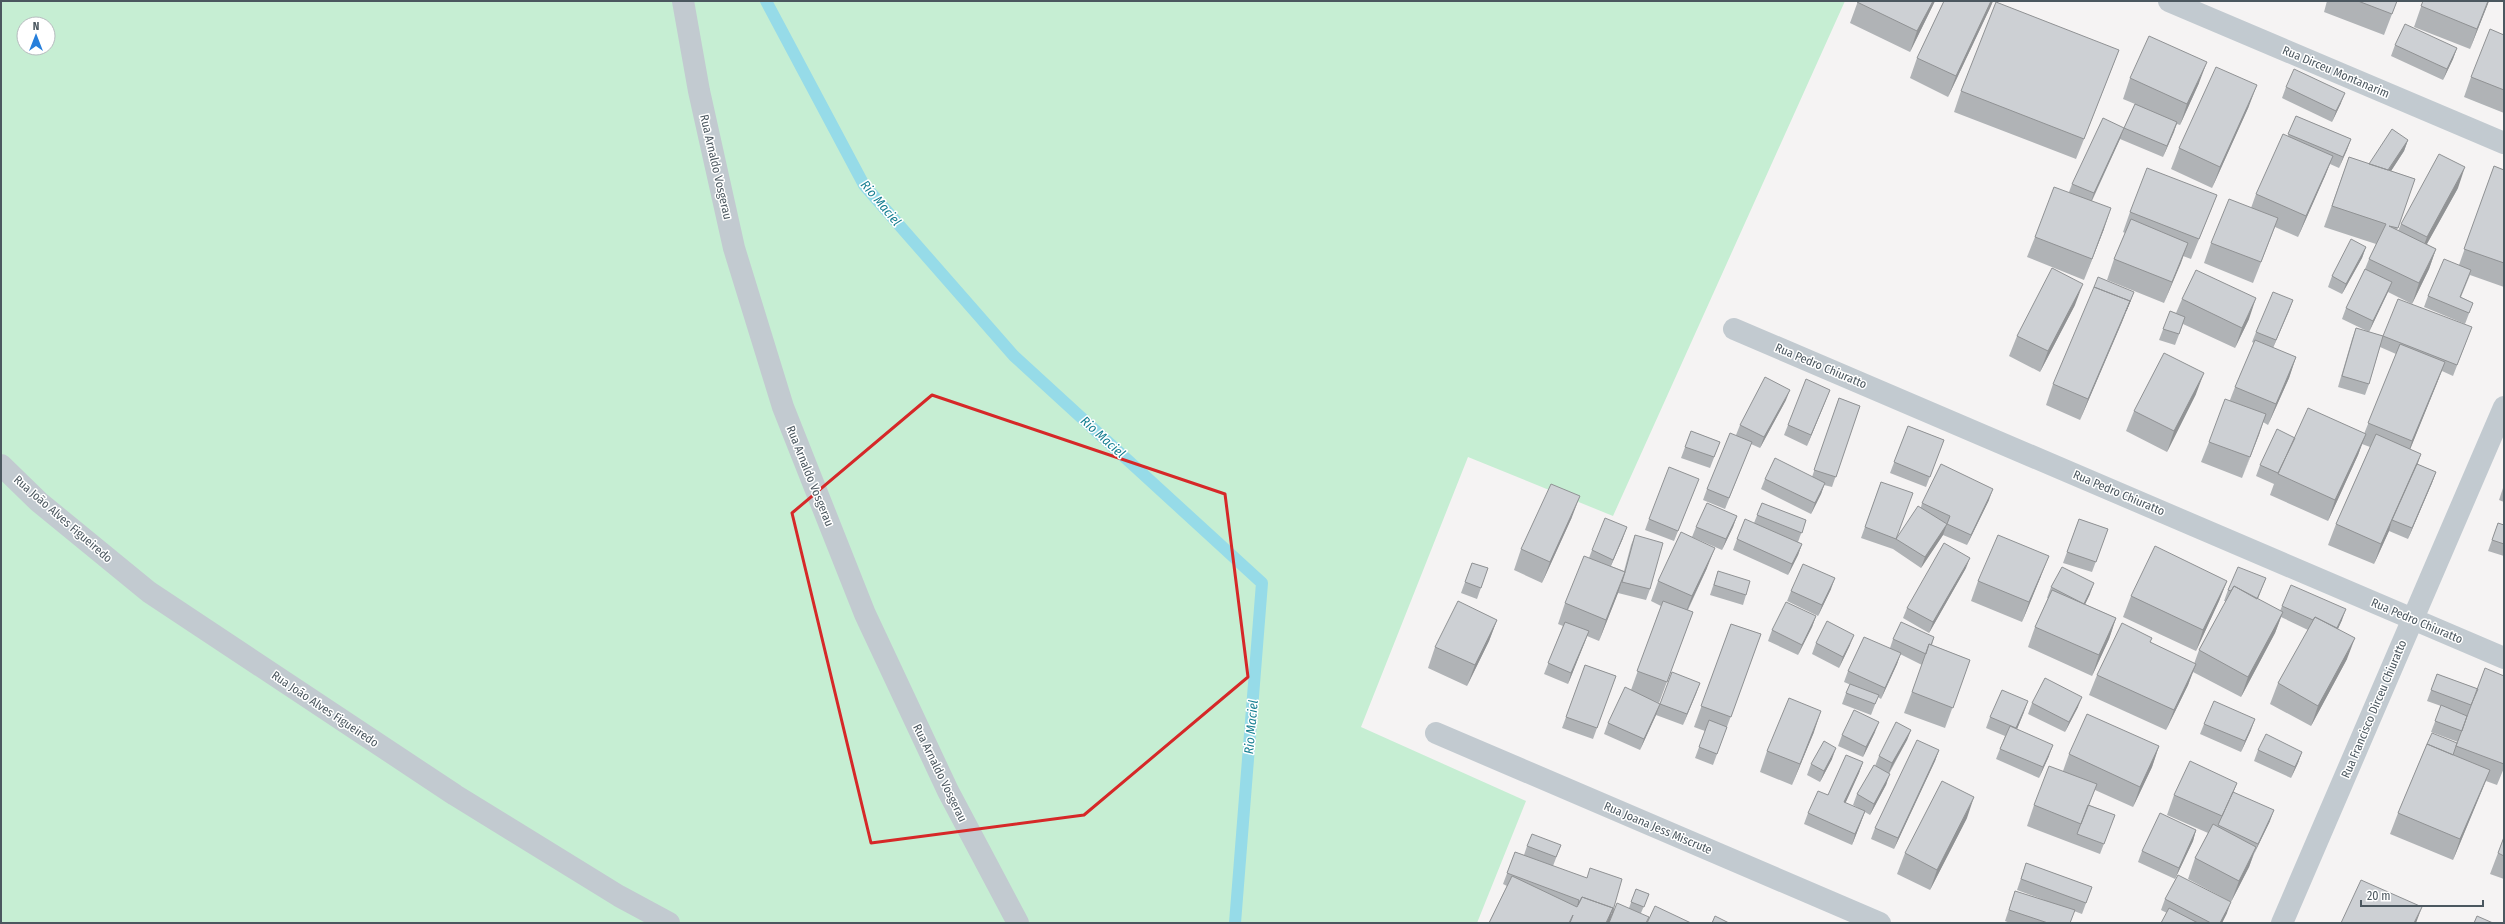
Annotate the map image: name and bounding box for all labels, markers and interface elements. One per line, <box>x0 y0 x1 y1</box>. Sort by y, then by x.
north arrow <box>16 16 56 56</box>
text: N <box>33 20 39 33</box>
street label: Rua Dirceu Montanarim <box>2280 43 2392 101</box>
street label: Rua Arnaldo Vosgerau <box>697 113 735 221</box>
water label: Rio Maciel <box>858 177 905 229</box>
street label: Rua Pedro Chiuratto <box>1773 340 1869 392</box>
water label: Rio Maciel <box>1078 413 1129 461</box>
street label: Rua Arnaldo Vosgerau <box>783 424 837 528</box>
street label: Rua Pedro Chiuratto <box>2071 467 2167 519</box>
street label: Rua João Alves Figueiredo <box>11 472 115 566</box>
street label: Rua Pedro Chiuratto <box>2369 595 2465 647</box>
street label: Rua Francisco Dirceu Chiuratto <box>2338 638 2410 780</box>
street label: Rua João Alves Figueiredo <box>269 668 381 750</box>
water label: Rio Maciel <box>1241 699 1261 755</box>
street label: Rua Arnaldo Vosgerau <box>910 722 970 824</box>
street label: Rua Joana Jess Miscrute <box>1602 799 1714 857</box>
scale bar <box>2361 882 2483 908</box>
text: 20 m <box>2367 889 2391 903</box>

